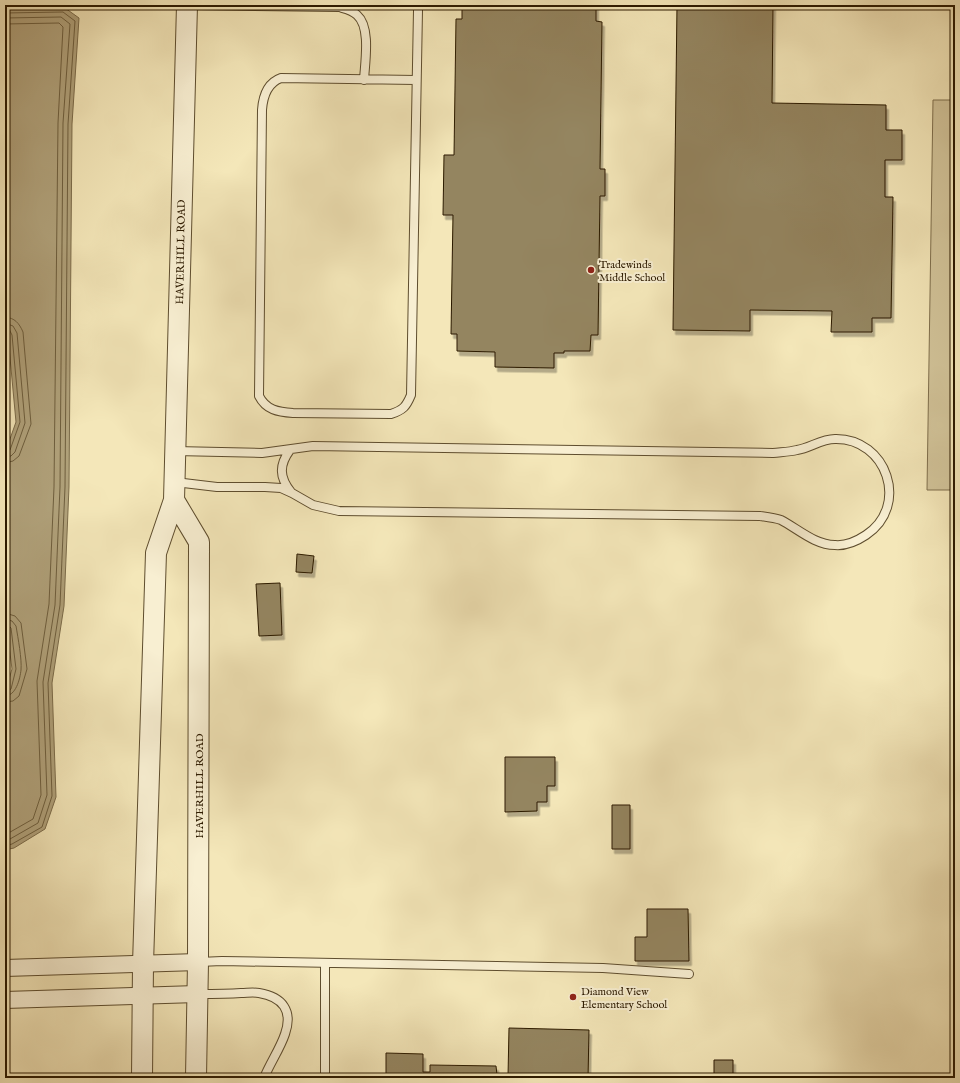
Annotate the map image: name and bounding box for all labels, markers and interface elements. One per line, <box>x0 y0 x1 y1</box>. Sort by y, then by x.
street label: HAVERHILL ROAD <box>173 199 189 305</box>
place label: Tradewinds Middle School <box>599 258 665 285</box>
marker: Tradewinds Middle School <box>586 265 596 275</box>
street label: HAVERHILL ROAD <box>193 733 207 839</box>
place label: Diamond View Elementary School <box>581 985 667 1012</box>
marker: Diamond View Elementary School <box>568 992 578 1002</box>

